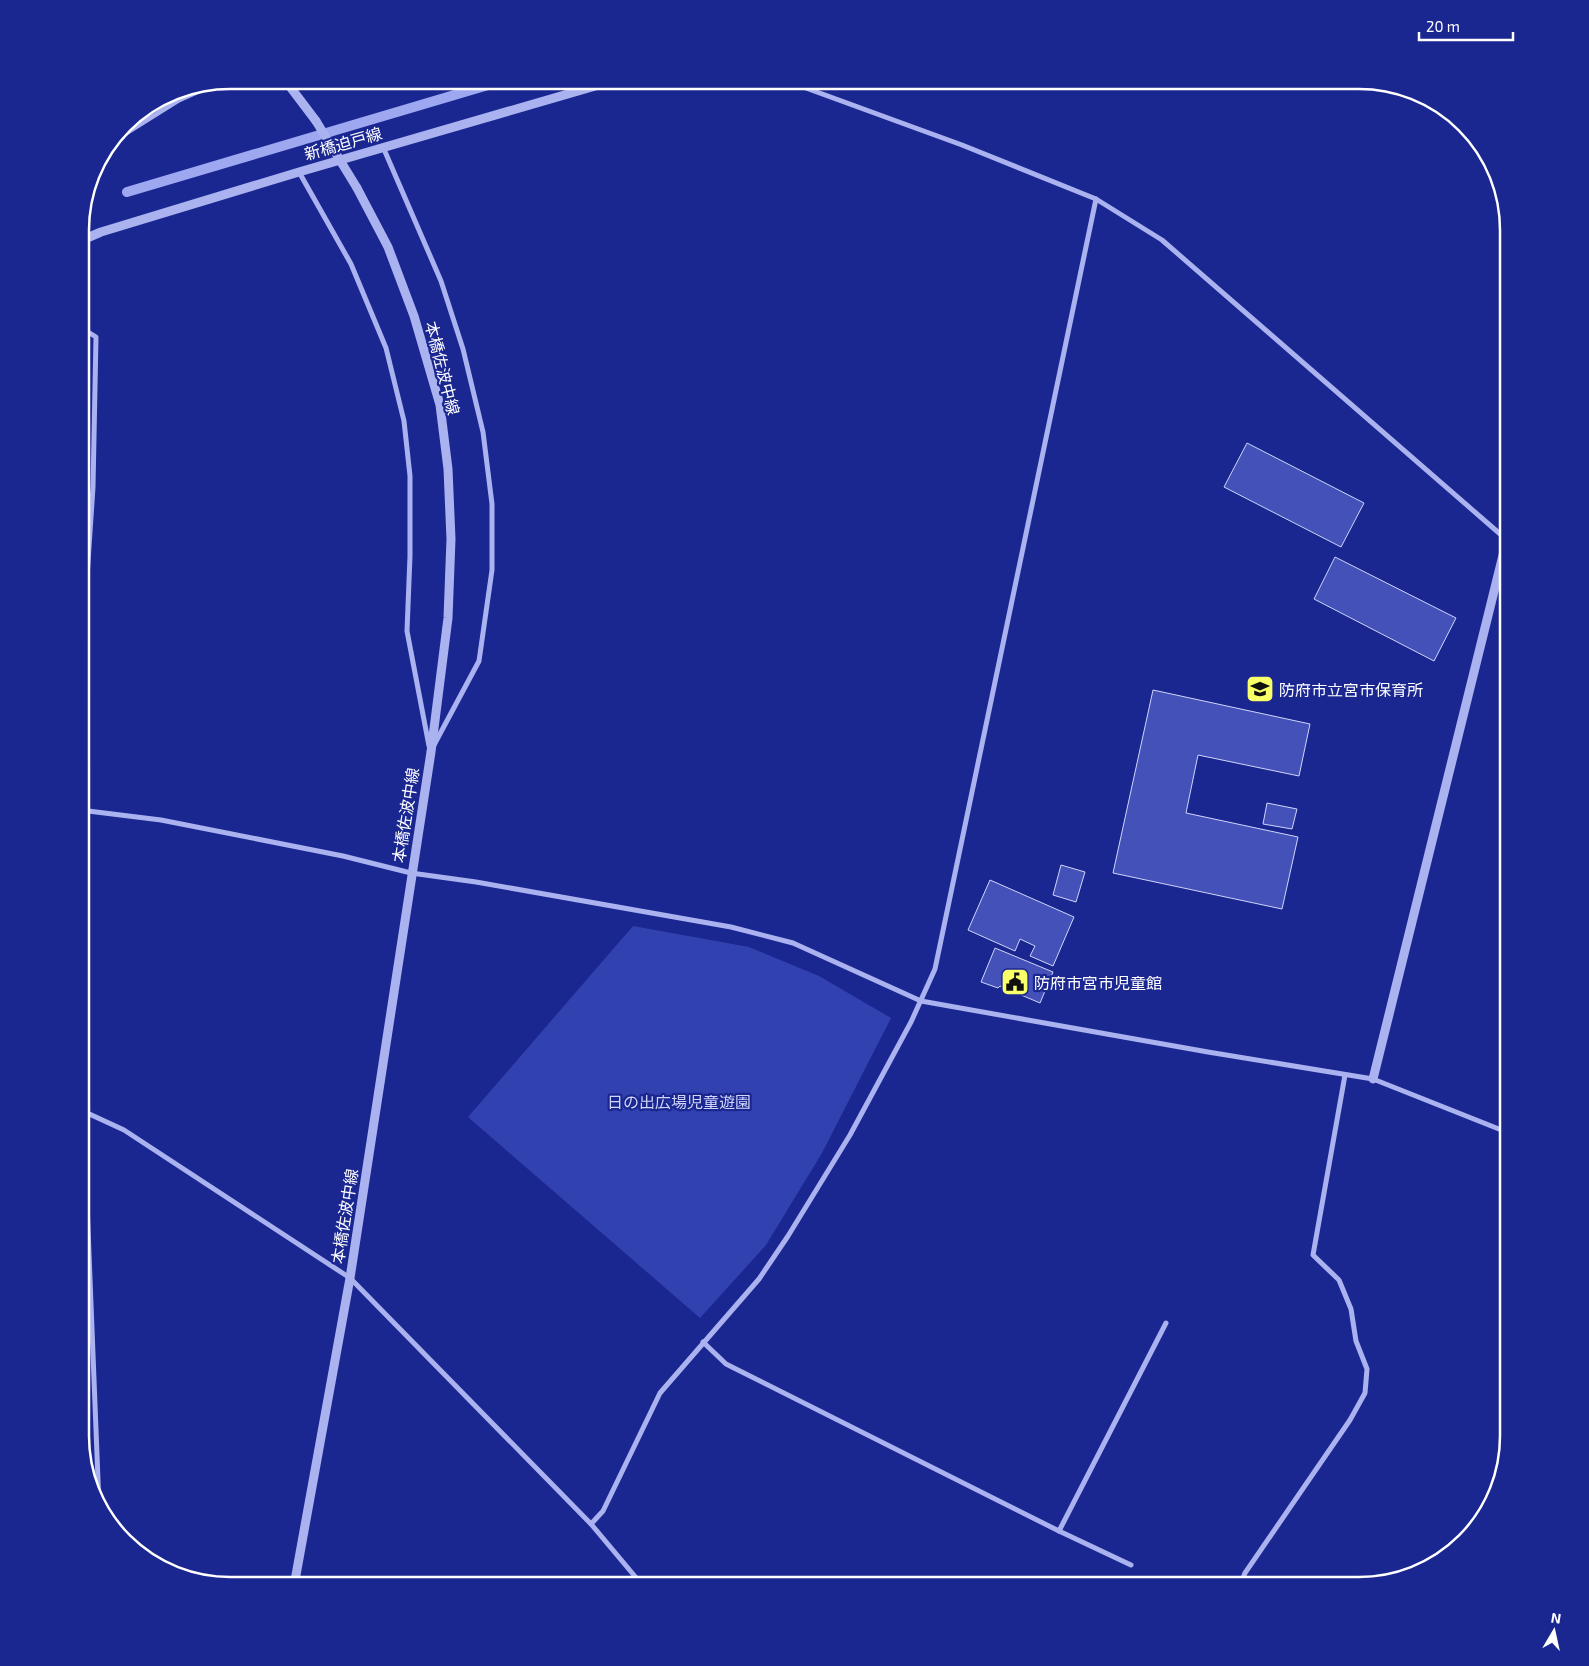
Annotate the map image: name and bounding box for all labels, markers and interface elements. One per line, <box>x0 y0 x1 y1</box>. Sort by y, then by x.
scale bar <box>1419 10 1513 42</box>
text: 20 m <box>1426 17 1460 35</box>
street label: 新橋迫戸線 <box>302 123 384 163</box>
street label: 本橋佐波中線 <box>422 319 464 417</box>
school or university icon: 防府市立宮市保育所 <box>1245 674 1275 704</box>
place label: 防府市立宮市保育所 <box>1279 680 1423 699</box>
street label: 本橋佐波中線 <box>388 766 422 864</box>
public building icon: 防府市宮市児童館 <box>1000 967 1030 997</box>
place label: 防府市宮市児童館 <box>1034 973 1162 992</box>
park label: 日の出広場児童遊園 <box>607 1092 751 1111</box>
street label: 本橋佐波中線 <box>327 1167 361 1265</box>
north arrow <box>1529 1606 1579 1656</box>
text: N <box>1550 1608 1562 1627</box>

